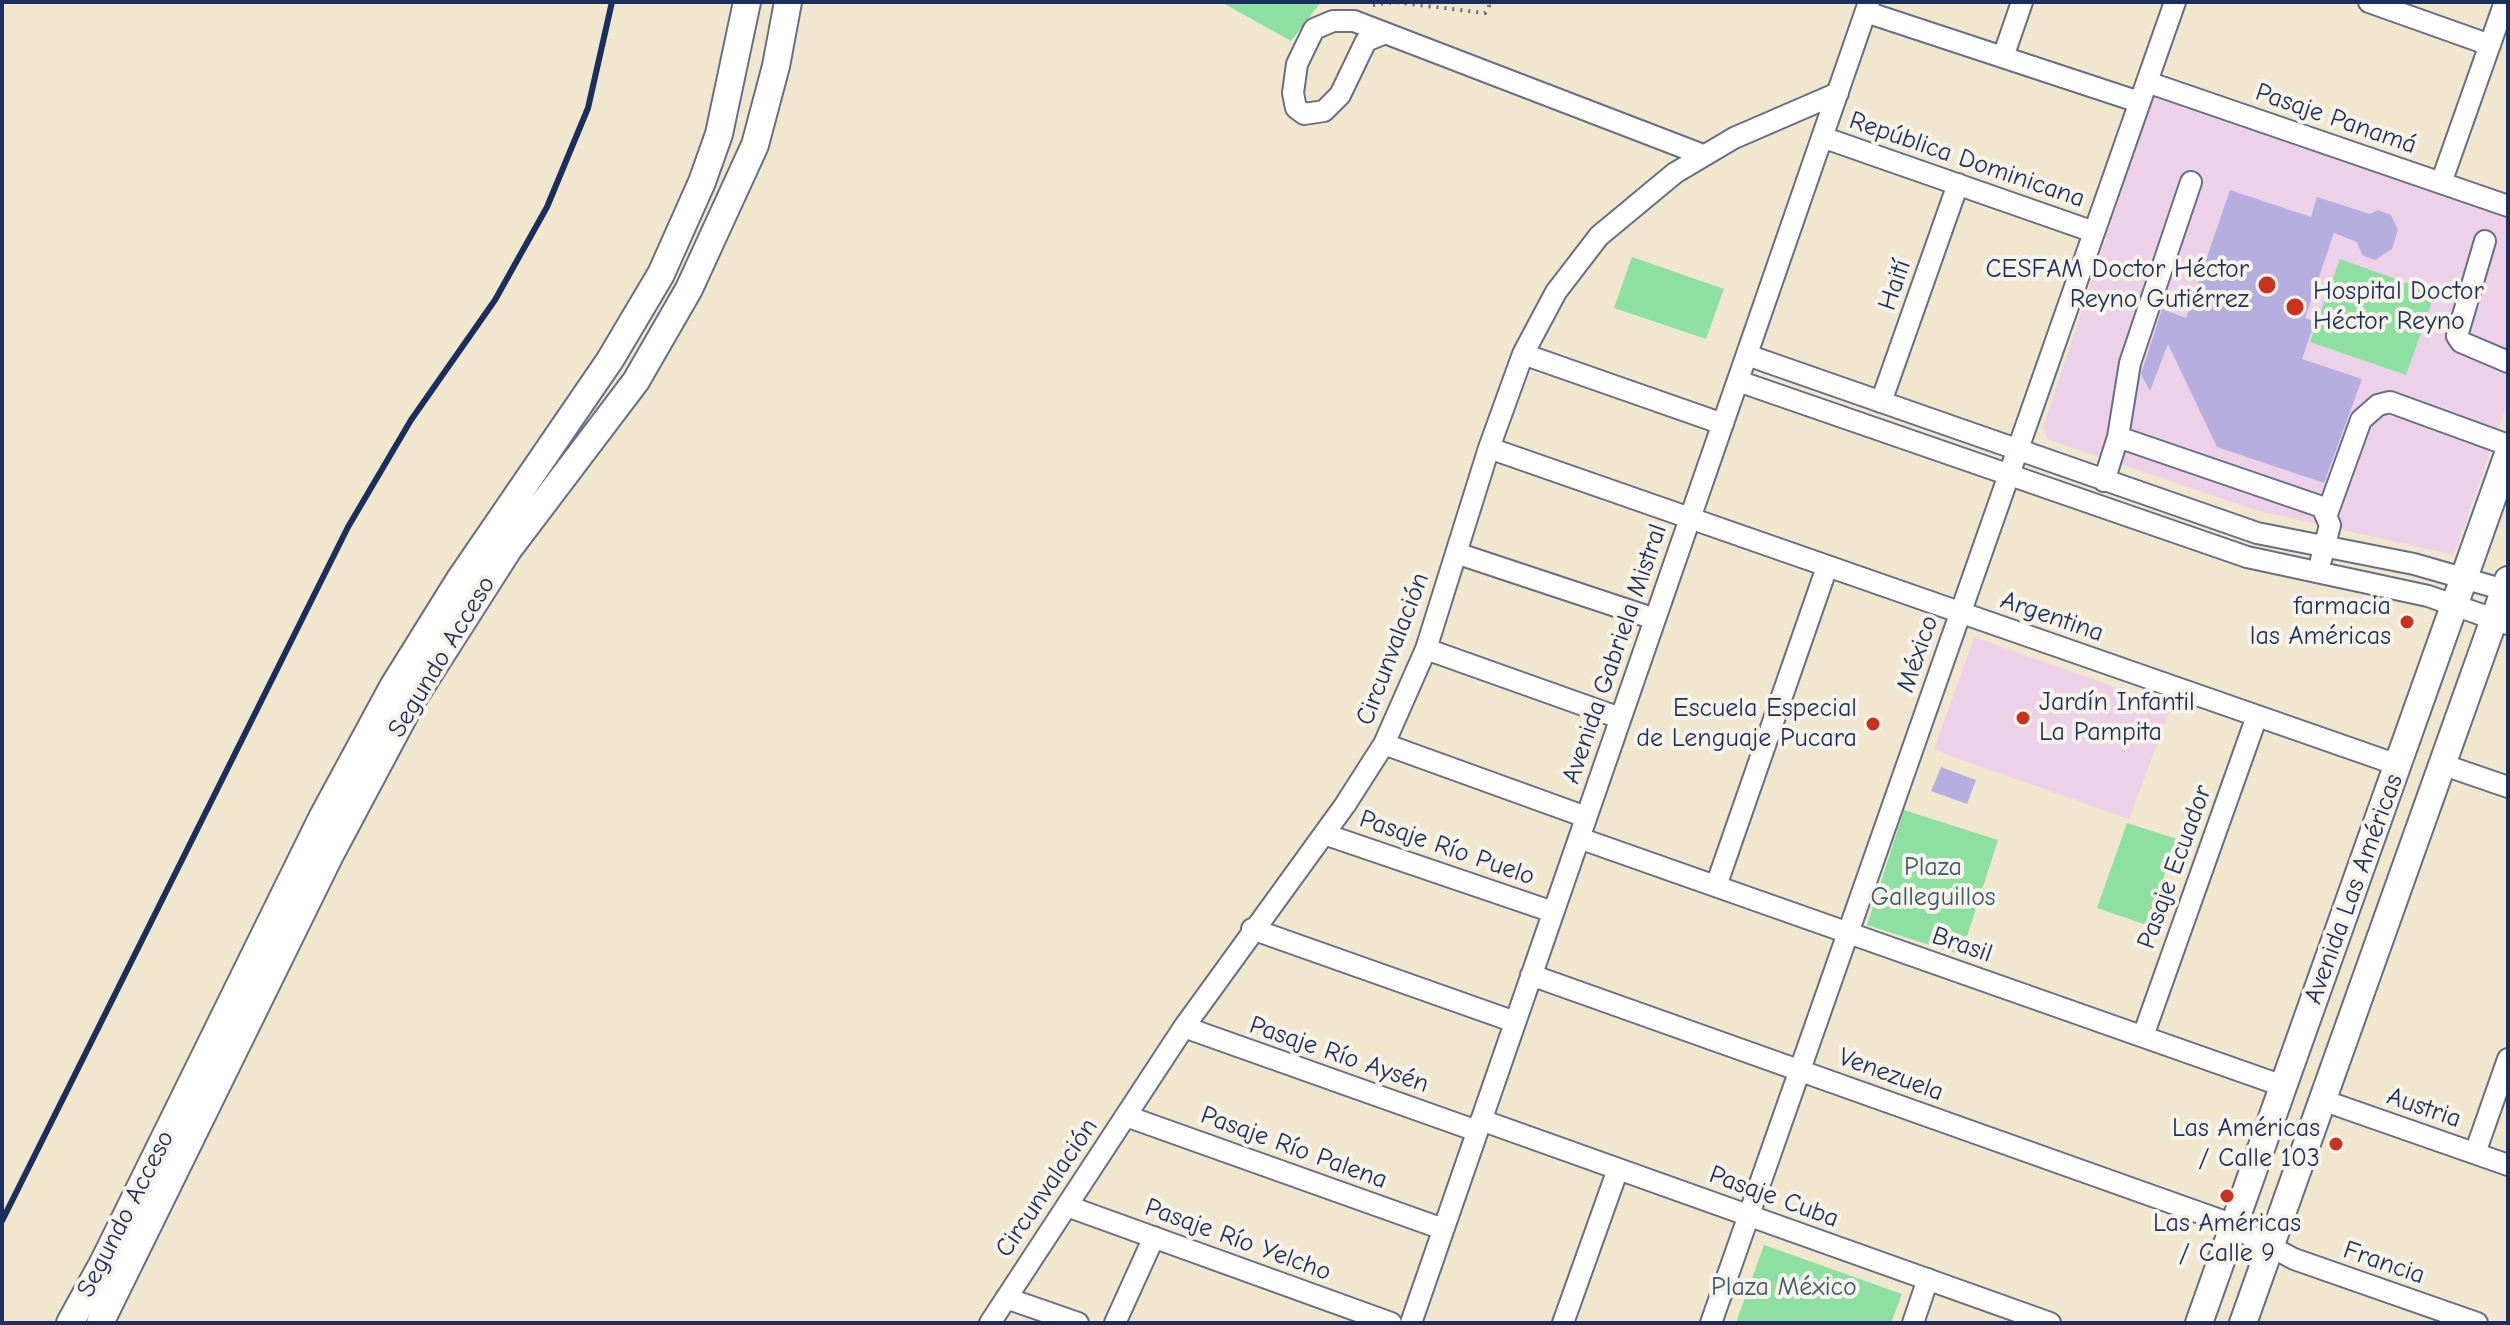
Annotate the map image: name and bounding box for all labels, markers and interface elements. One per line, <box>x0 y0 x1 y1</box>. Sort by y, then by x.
street label: Pasaje Panamá <box>2251 77 2421 161</box>
street label: República Dominicana <box>1845 105 2089 215</box>
place label: CESFAM Doctor Héctor Reyno Gutiérrez <box>1986 254 2249 316</box>
street label: Haití <box>1872 256 1918 314</box>
marker: CESFAM Doctor Héctor Reyno Gutiérrez <box>2256 274 2278 296</box>
place label: Hospital Doctor Héctor Reyno <box>2313 276 2484 338</box>
marker: Hospital Doctor Héctor Reyno <box>2284 296 2306 318</box>
street label: Avenida Gabriela Mistral <box>1556 520 1674 788</box>
street label: Circunvalación <box>1350 568 1436 730</box>
street label: Segundo Acceso <box>382 571 502 743</box>
street label: Argentina <box>1996 585 2108 649</box>
place label: farmacia las Américas <box>2250 591 2391 652</box>
street label: México <box>1890 611 1946 697</box>
marker: farmacia las Américas <box>2398 613 2416 631</box>
place label: Jardín Infantil La Pampita <box>2039 687 2195 748</box>
place label: Escuela Especial de Lenguaje Pucara <box>1636 693 1857 754</box>
marker: Jardín Infantil La Pampita <box>2014 709 2032 727</box>
marker: Escuela Especial de Lenguaje Pucara <box>1864 715 1882 733</box>
street label: Avenida Las Américas <box>2298 770 2410 1008</box>
street label: Pasaje Ecuador <box>2131 781 2219 953</box>
street label: Pasaje Río Puelo <box>1355 803 1539 893</box>
park label: Plaza Galleguillos <box>1870 852 1996 914</box>
street label: Brasil <box>1928 920 1996 970</box>
street label: Pasaje Río Aysén <box>1245 1010 1433 1100</box>
street label: Venezuela <box>1834 1042 1948 1108</box>
street label: Austria <box>2383 1081 2465 1135</box>
street label: Pasaje Río Palena <box>1197 1100 1391 1196</box>
street label: Circunvalación <box>989 1113 1105 1263</box>
place label: Las Américas / Calle 103 <box>2172 1113 2320 1174</box>
street label: Segundo Acceso <box>71 1126 181 1302</box>
marker: Las Américas / Calle 103 <box>2327 1135 2345 1153</box>
street label: Pasaje Cuba <box>1705 1159 1843 1235</box>
marker: Las Américas / Calle 9 <box>2218 1187 2236 1205</box>
street label: Pasaje Río Yelcho <box>1141 1192 1335 1288</box>
place label: Las Américas / Calle 9 <box>2153 1208 2301 1270</box>
street label: Francia <box>2339 1234 2429 1292</box>
park label: Plaza México <box>1711 1272 1857 1304</box>

